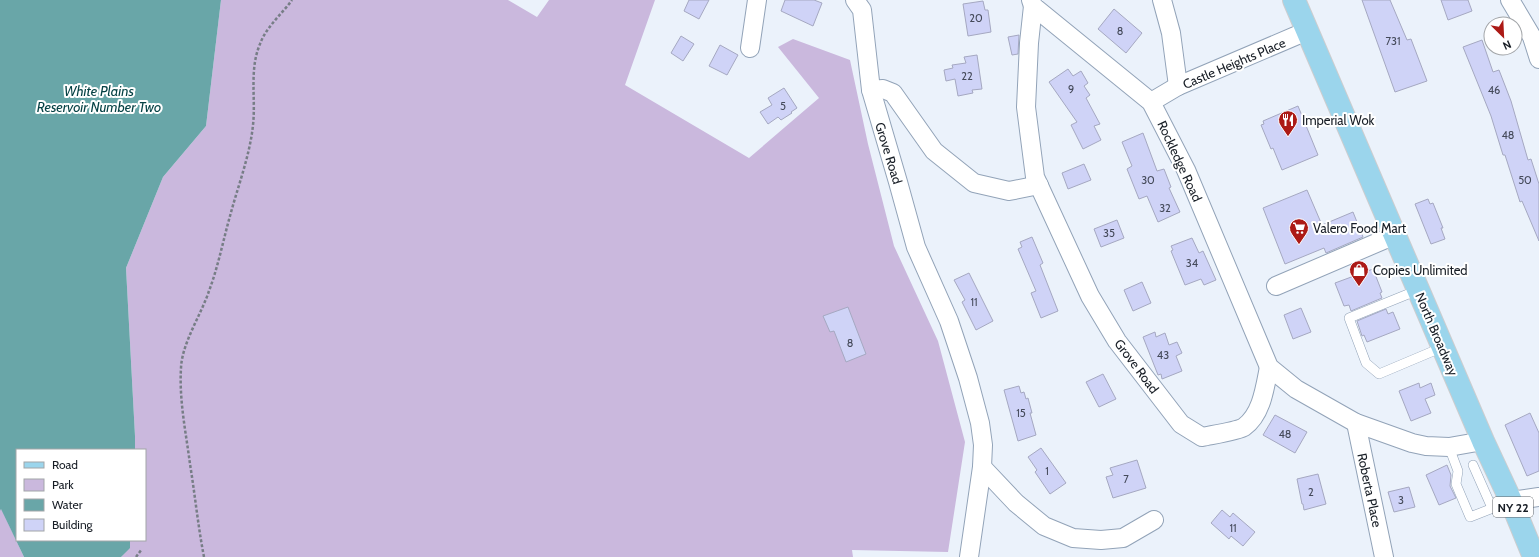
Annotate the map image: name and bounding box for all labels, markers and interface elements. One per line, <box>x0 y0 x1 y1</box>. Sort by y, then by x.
house number: 20 <box>969 11 983 25</box>
north arrow <box>1483 16 1523 56</box>
house number: 8 <box>1117 24 1123 38</box>
street label: Castle Heights Place <box>1180 34 1288 92</box>
house number: 731 <box>1385 34 1401 48</box>
text: N <box>1501 37 1513 53</box>
house number: 22 <box>961 69 973 83</box>
water label: White Plains Reservoir Number Two <box>37 82 161 116</box>
house number: 9 <box>1068 82 1074 96</box>
house number: 46 <box>1488 83 1500 97</box>
house number: 5 <box>780 99 786 113</box>
restaurant icon: Imperial Wok <box>1277 109 1299 137</box>
place label: Imperial Wok <box>1302 112 1375 128</box>
street label: Rockledge Road <box>1154 118 1206 204</box>
street label: Grove Road <box>872 120 906 186</box>
house number: 48 <box>1501 128 1515 142</box>
house number: 30 <box>1141 173 1155 187</box>
house number: 50 <box>1518 173 1532 187</box>
house number: 32 <box>1159 201 1171 215</box>
supermarket icon: Valero Food Mart <box>1288 217 1310 245</box>
place label: Valero Food Mart <box>1313 220 1407 236</box>
house number: 35 <box>1103 226 1115 240</box>
house number: 34 <box>1186 256 1199 270</box>
shop icon: Copies Unlimited <box>1348 259 1370 287</box>
place label: Copies Unlimited <box>1373 262 1468 278</box>
street label: North Broadway <box>1412 290 1462 378</box>
house number: 11 <box>970 295 978 309</box>
house number: 8 <box>847 336 853 350</box>
street label: Grove Road <box>1111 336 1163 396</box>
house number: 43 <box>1157 348 1169 362</box>
house number: 15 <box>1016 406 1026 420</box>
house number: 48 <box>1278 427 1292 441</box>
legend <box>16 449 146 541</box>
street label: Roberta Place <box>1354 451 1386 529</box>
text: Road <box>52 457 78 472</box>
house number: 1 <box>1045 464 1049 478</box>
house number: 7 <box>1123 472 1129 486</box>
text: Park <box>52 477 74 492</box>
house number: 2 <box>1308 485 1314 499</box>
house number: 3 <box>1398 493 1404 507</box>
text: Water <box>52 497 83 512</box>
road number: NY 22 <box>1493 497 1533 517</box>
text: Building <box>52 517 94 532</box>
house number: 11 <box>1229 521 1237 535</box>

